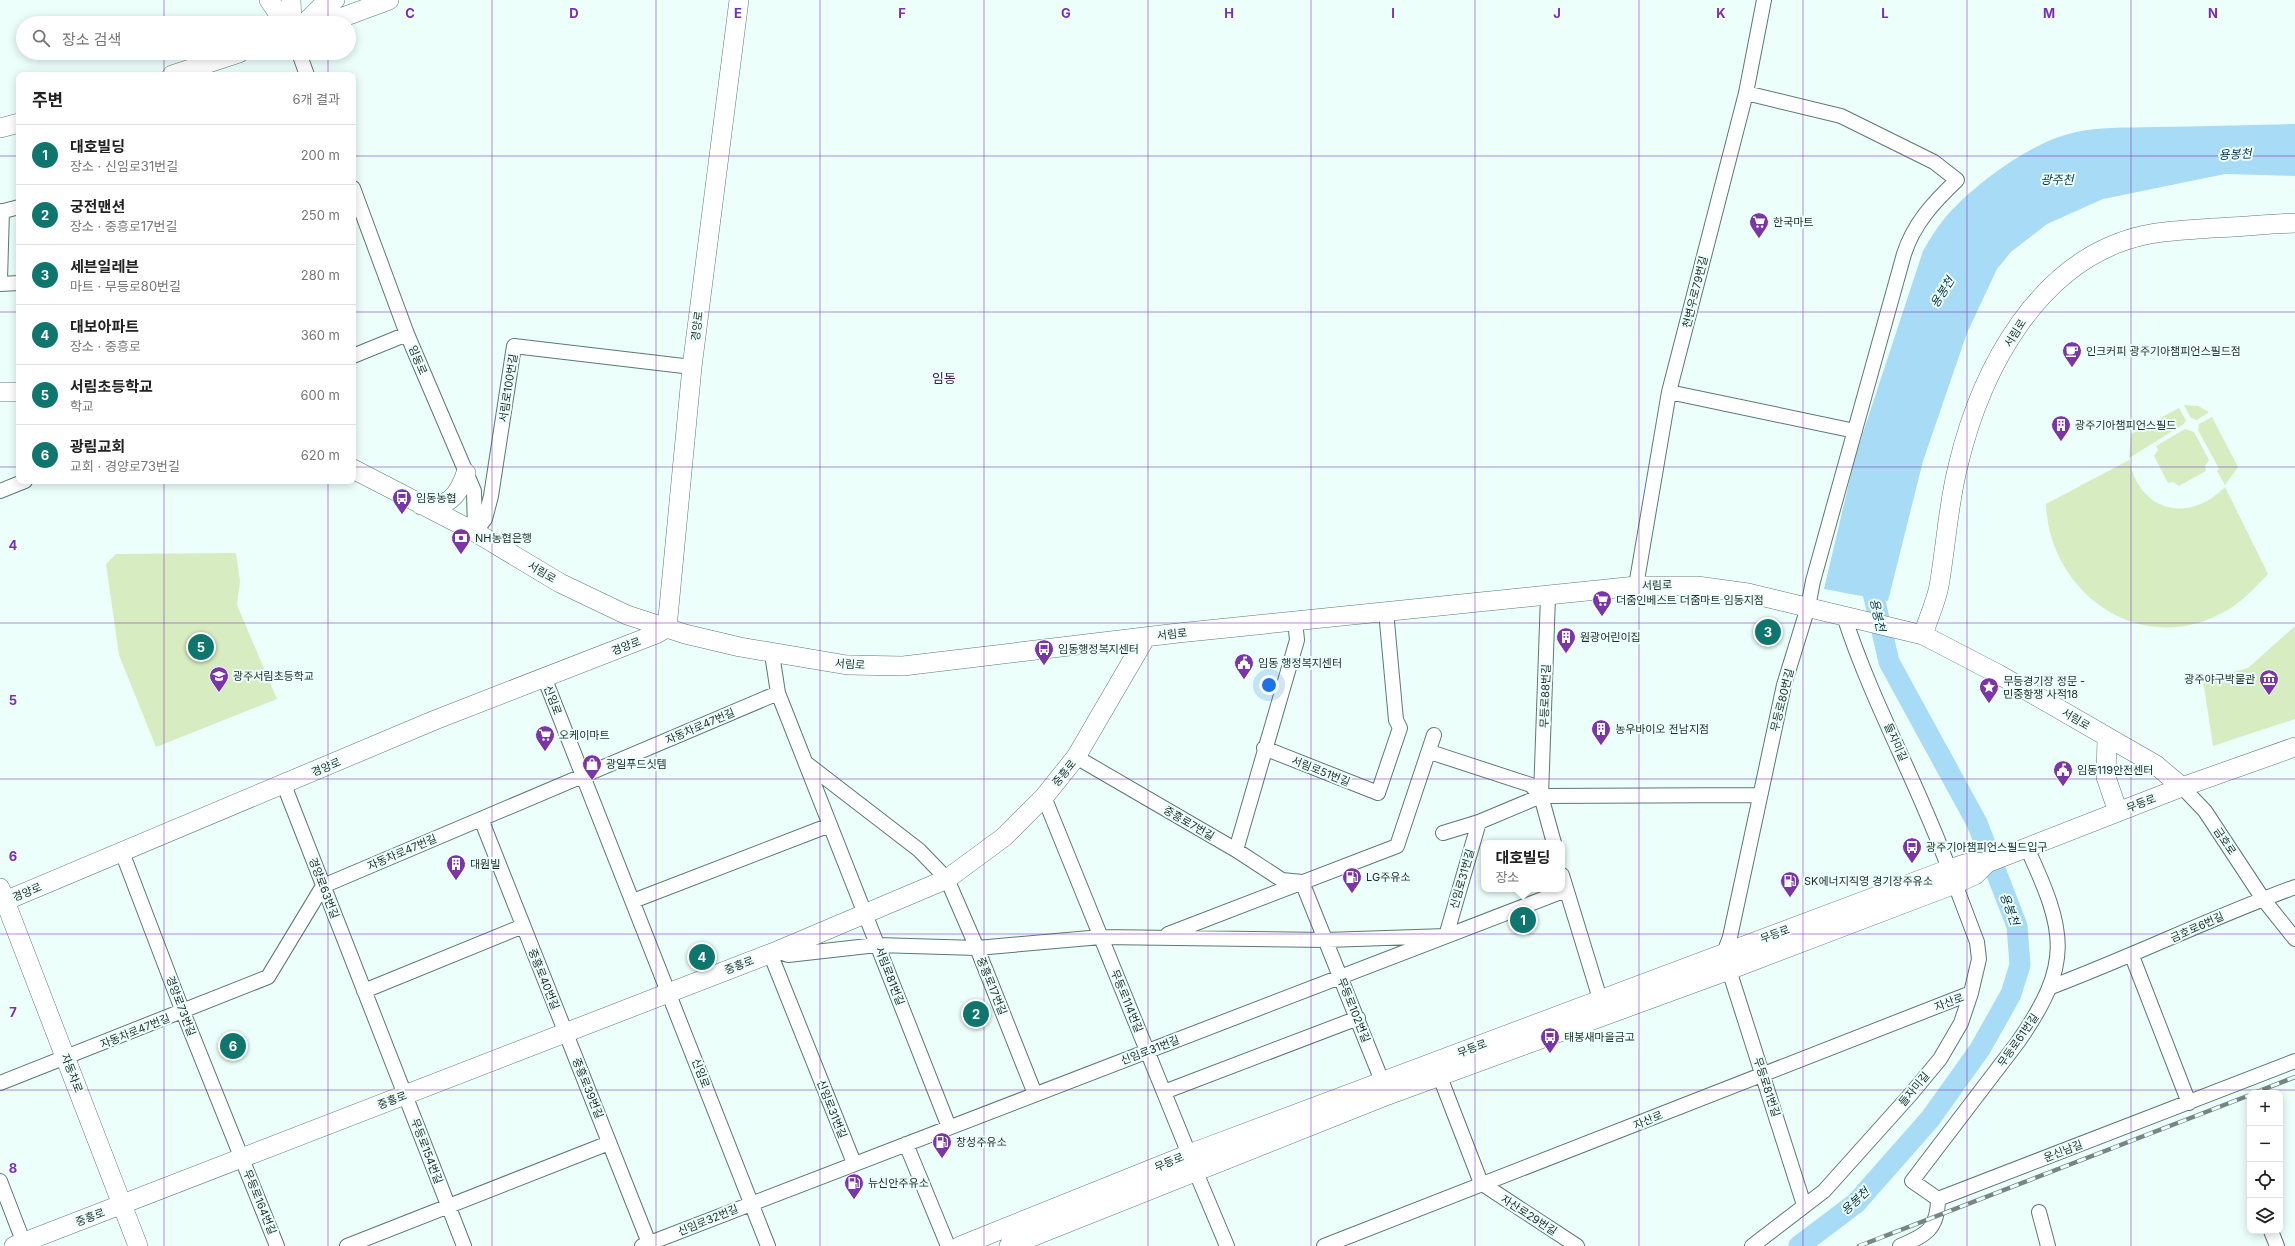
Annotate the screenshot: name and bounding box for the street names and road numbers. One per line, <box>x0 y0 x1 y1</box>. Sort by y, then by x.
street label: 천변우로79번길 <box>1679 255 1711 329</box>
street label: 경양로 <box>688 310 706 342</box>
street label: 서림로 <box>2001 316 2029 350</box>
street label: 임동로 <box>406 343 430 377</box>
street label: 서림로100번길 <box>496 353 520 423</box>
street label: 서림로 <box>525 558 559 586</box>
street label: 서림로 <box>1642 577 1672 593</box>
street label: 서림로 <box>1156 625 1188 643</box>
street label: 경양로 <box>609 634 643 658</box>
street label: 서림로 <box>834 656 866 672</box>
street label: 무등로88번길 <box>1537 664 1553 728</box>
street label: 무등로80번길 <box>1767 667 1797 733</box>
street label: 신임로 <box>541 683 565 717</box>
street label: 자동차로47번길 <box>663 705 737 747</box>
street label: 서림로 <box>2059 705 2093 733</box>
street label: 들자미길 <box>1881 721 1911 763</box>
street label: 서림로51번길 <box>1290 753 1352 789</box>
street label: 경양로 <box>309 755 343 779</box>
street label: 중흥로 <box>1049 757 1079 789</box>
street label: 무등로 <box>2124 791 2158 815</box>
street label: 중흥로7번길 <box>1161 803 1217 843</box>
street label: 금호로 <box>2211 824 2239 858</box>
street label: 자동차로47번길 <box>365 831 439 873</box>
street label: 신임로31번길 <box>1447 847 1477 911</box>
street label: 경양로63번길 <box>306 856 342 920</box>
street label: 경양로 <box>10 880 44 904</box>
street label: 금호로6번길 <box>2168 909 2226 945</box>
street label: 무등로 <box>1758 922 1792 946</box>
street label: 서림로81번길 <box>872 945 908 1007</box>
street label: 중흥로40번길 <box>525 946 563 1012</box>
street label: 중흥로 <box>722 953 756 977</box>
street label: 중흥로17번길 <box>974 955 1010 1017</box>
street label: 무등로114번길 <box>1108 967 1146 1035</box>
street label: 경양로73번길 <box>163 974 199 1038</box>
street label: 무등로102번길 <box>1335 976 1373 1044</box>
street label: 자산로 <box>1932 990 1966 1014</box>
street label: 자동차로47번길 <box>98 1011 172 1051</box>
street label: 무등로61번길 <box>1995 1011 2041 1069</box>
street label: 신임로31번길 <box>1119 1032 1181 1068</box>
street label: 무등로 <box>1455 1036 1489 1060</box>
street label: 자동차로 <box>58 1052 86 1094</box>
street label: 무등로81번길 <box>1751 1055 1783 1119</box>
street label: 중흥로39번길 <box>569 1056 607 1120</box>
street label: 신임로 <box>689 1056 713 1090</box>
street label: 들자미길 <box>1896 1069 1932 1109</box>
street label: 신임로31번길 <box>814 1078 850 1140</box>
street label: 중흥로 <box>375 1088 409 1112</box>
street label: 자산로 <box>1631 1108 1665 1132</box>
street label: 무등로154번길 <box>408 1116 446 1186</box>
street label: 운신남길 <box>2042 1137 2084 1165</box>
street label: 무등로 <box>1152 1150 1186 1174</box>
street label: 무등로164번길 <box>241 1167 279 1237</box>
street label: 자산로29번길 <box>1498 1192 1560 1238</box>
street label: 신임로32번길 <box>676 1202 740 1238</box>
street label: 중흥로 <box>73 1205 107 1229</box>

